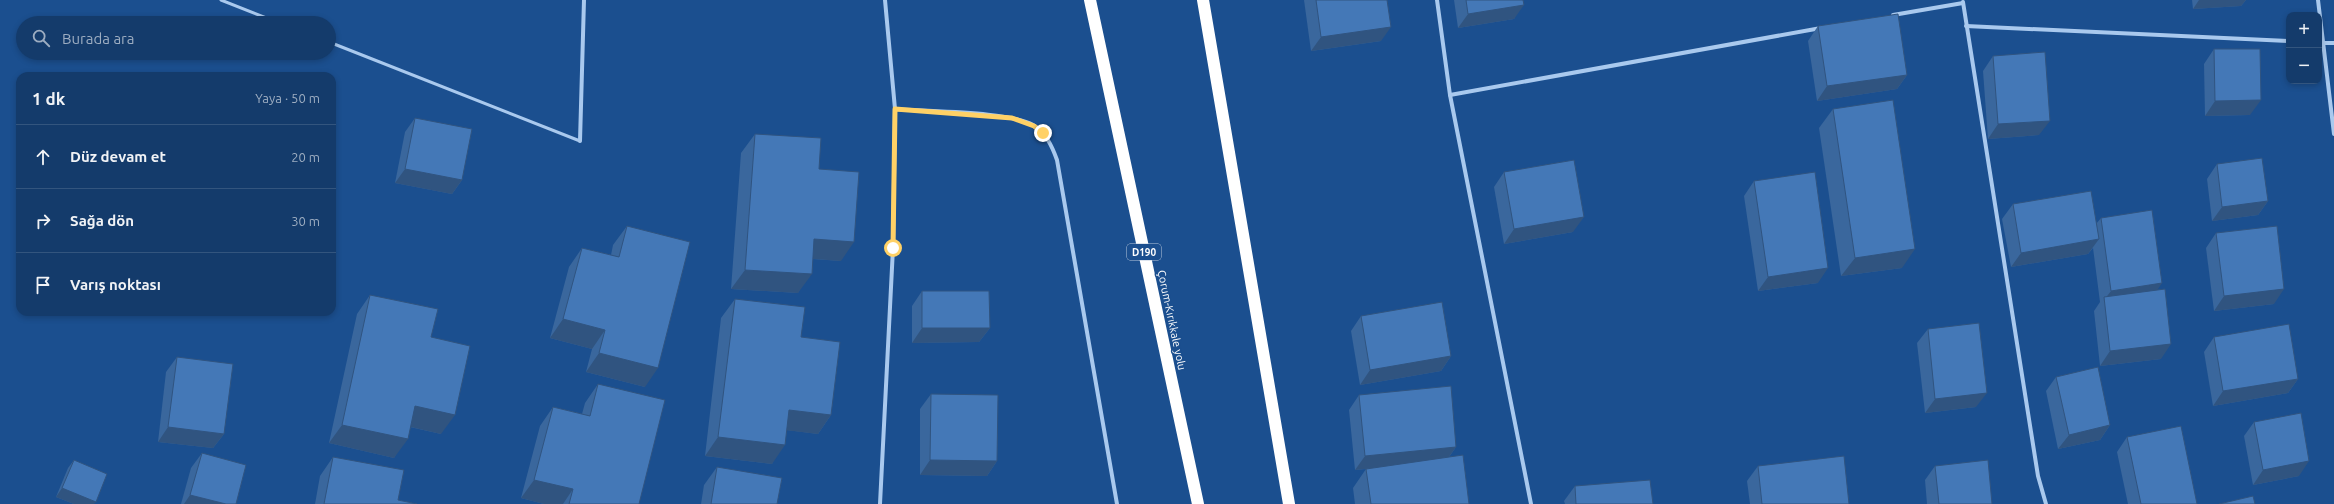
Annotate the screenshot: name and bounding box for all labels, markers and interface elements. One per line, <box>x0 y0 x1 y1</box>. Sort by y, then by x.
map controls <box>2286 12 2322 84</box>
button: + <box>2286 12 2322 48</box>
search box <box>16 16 336 60</box>
icon: search <box>30 27 52 49</box>
text: Burada ara <box>62 30 134 47</box>
button: − <box>2286 48 2322 84</box>
text: 1 dk <box>32 89 65 108</box>
text: Yaya · 50 m <box>255 91 320 105</box>
route end <box>1034 124 1052 142</box>
icon: ahead <box>32 146 54 168</box>
text: Düz devam et <box>70 148 166 165</box>
text: 20 m <box>291 150 320 164</box>
icon: right <box>32 210 54 232</box>
text: Sağa dön <box>70 212 134 229</box>
text: 30 m <box>291 214 320 228</box>
route start <box>884 239 902 257</box>
road number: D190 <box>1127 244 1161 260</box>
street label: Çorum-Kırıkkale yolu <box>1156 269 1188 371</box>
icon: arrive <box>32 274 54 296</box>
text: Varış noktası <box>70 276 161 293</box>

